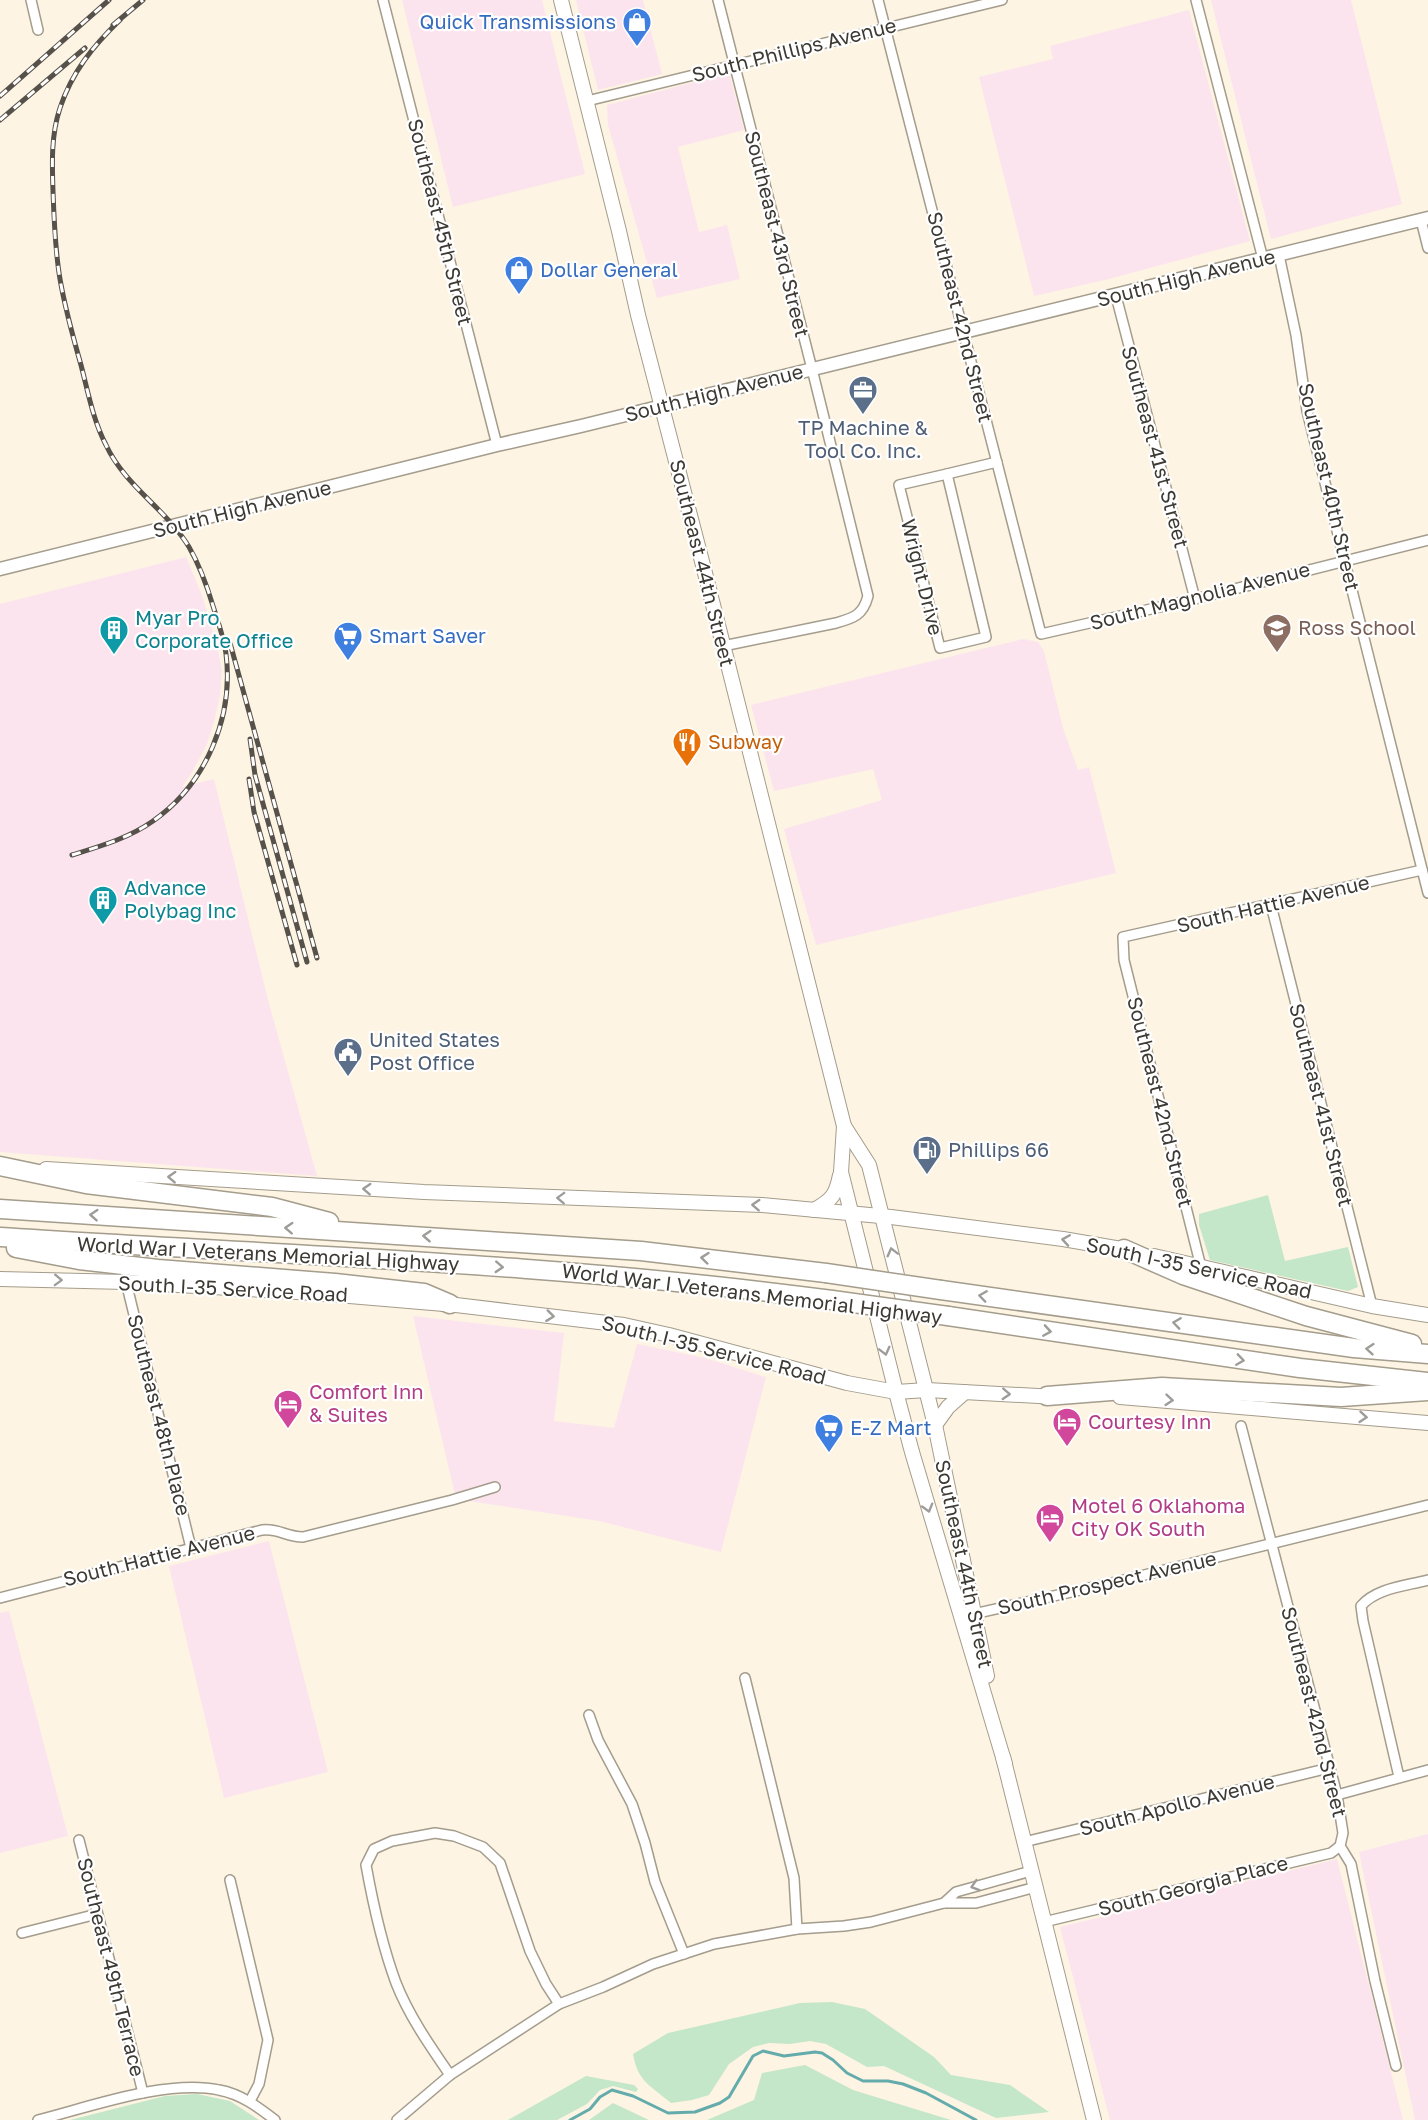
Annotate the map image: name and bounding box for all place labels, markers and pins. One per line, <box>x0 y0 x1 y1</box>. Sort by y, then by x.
shop icon: Quick Transmissions <box>621 6 653 48</box>
place label: Quick Transmissions <box>420 9 616 33</box>
shop icon: Dollar General <box>503 254 535 296</box>
place label: Dollar General <box>540 257 678 281</box>
office icon: TP Machine & Tool Co. Inc. <box>847 374 879 416</box>
place label: TP Machine & Tool Co. Inc. <box>798 415 929 462</box>
place label: Myar Pro Corporate Office <box>135 605 293 652</box>
school or university icon: Ross School <box>1261 612 1293 654</box>
building icon: Myar Pro Corporate Office <box>98 614 130 656</box>
place label: Ross School <box>1298 615 1416 639</box>
supermarket icon: Smart Saver <box>332 620 364 662</box>
place label: Smart Saver <box>369 623 486 647</box>
restaurant icon: Subway <box>671 726 703 768</box>
place label: Subway <box>708 729 783 753</box>
place label: Advance Polybag Inc <box>124 875 237 922</box>
building icon: Advance Polybag Inc <box>87 884 119 926</box>
place label: United States Post Office <box>369 1027 500 1074</box>
public building icon: United States Post Office <box>332 1036 364 1078</box>
fuel station icon: Phillips 66 <box>911 1134 943 1176</box>
place label: Phillips 66 <box>948 1137 1049 1161</box>
place label: Comfort Inn & Suites <box>309 1379 423 1426</box>
hotel icon: Comfort Inn & Suites <box>272 1388 304 1430</box>
hotel icon: Courtesy Inn <box>1051 1406 1083 1448</box>
place label: Courtesy Inn <box>1088 1409 1211 1433</box>
supermarket icon: E-Z Mart <box>813 1412 845 1454</box>
place label: E-Z Mart <box>850 1415 932 1439</box>
place label: Motel 6 Oklahoma City OK South <box>1071 1493 1245 1540</box>
hotel icon: Motel 6 Oklahoma City OK South <box>1034 1502 1066 1544</box>

